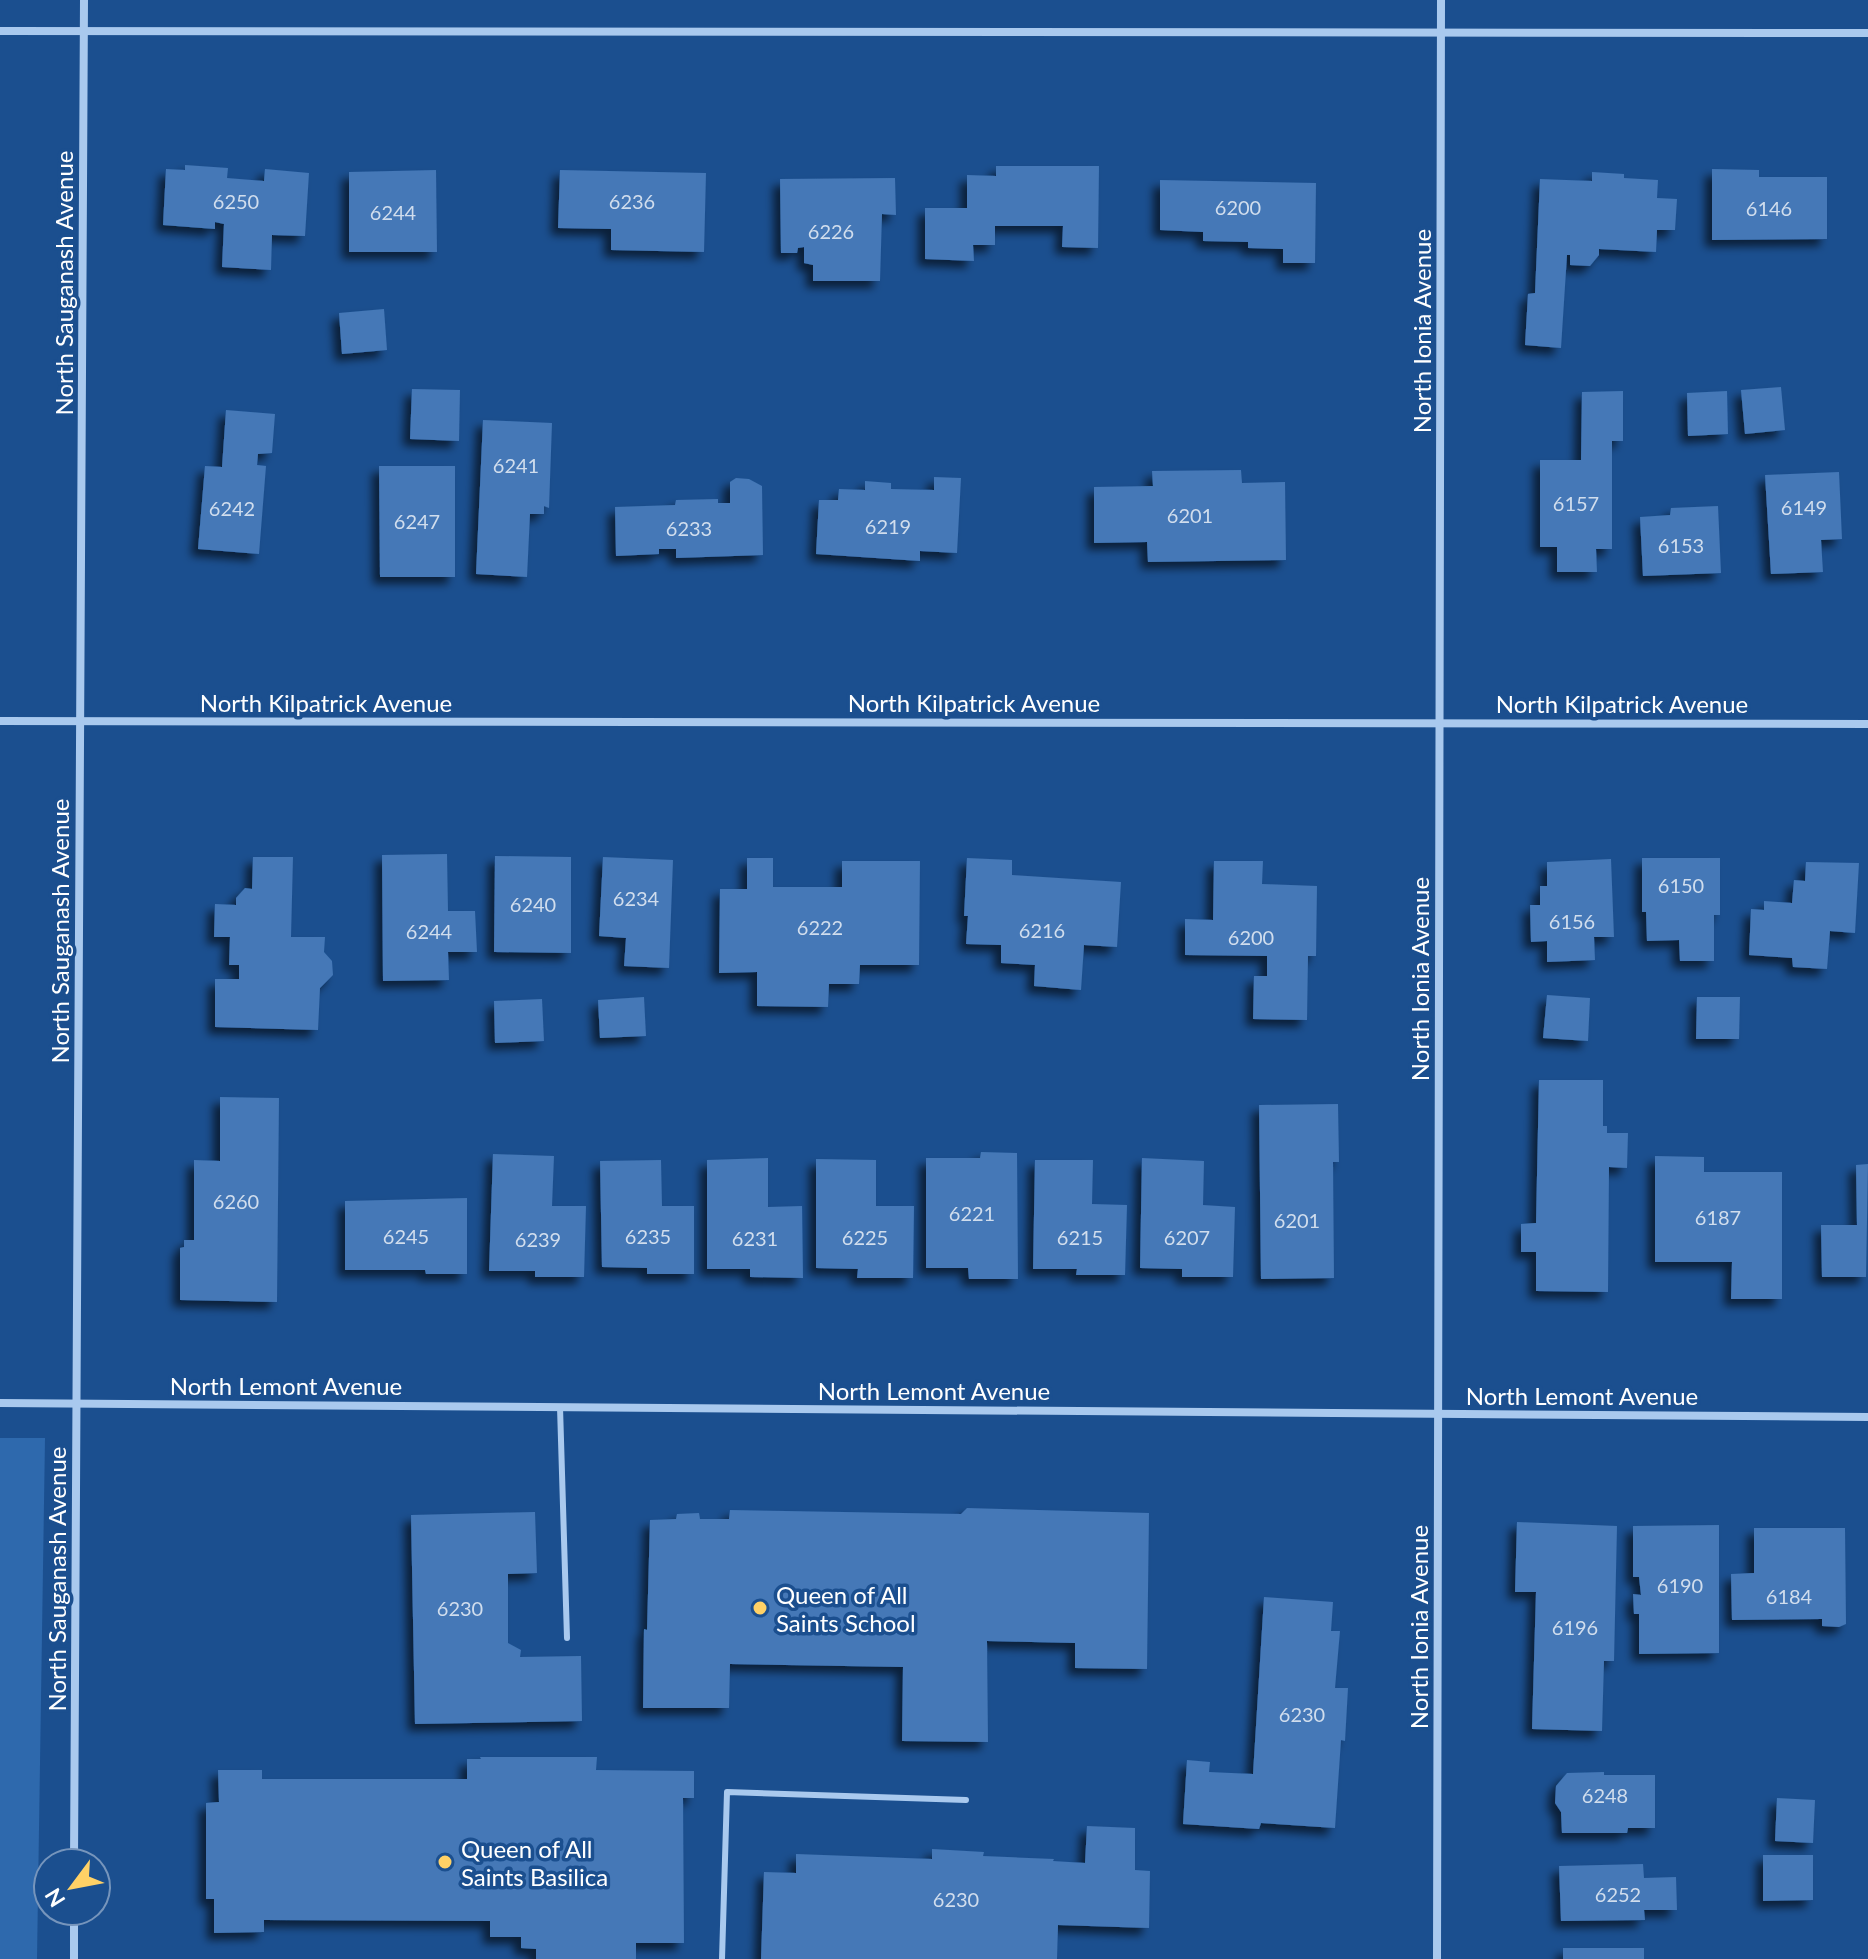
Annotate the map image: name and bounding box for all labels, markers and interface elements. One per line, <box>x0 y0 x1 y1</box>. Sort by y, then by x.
street label: North Sauganash Avenue <box>49 151 78 415</box>
house number: 6250 <box>213 189 259 213</box>
house number: 6236 <box>609 189 655 213</box>
house number: 6200 <box>1215 195 1261 219</box>
house number: 6146 <box>1746 196 1792 220</box>
house number: 6244 <box>370 200 417 224</box>
house number: 6226 <box>808 219 854 243</box>
street label: North Ionia Avenue <box>1407 229 1436 433</box>
house number: 6241 <box>493 453 539 477</box>
house number: 6157 <box>1553 491 1599 515</box>
house number: 6149 <box>1781 495 1827 519</box>
house number: 6242 <box>209 496 255 520</box>
house number: 6201 <box>1167 503 1213 527</box>
house number: 6247 <box>394 509 440 533</box>
house number: 6219 <box>865 514 911 538</box>
house number: 6233 <box>666 516 712 540</box>
house number: 6153 <box>1658 533 1704 557</box>
street label: North Kilpatrick Avenue <box>200 688 452 717</box>
street label: North Kilpatrick Avenue <box>848 688 1100 717</box>
street label: North Kilpatrick Avenue <box>1496 689 1748 718</box>
street label: North Sauganash Avenue <box>45 799 74 1063</box>
house number: 6150 <box>1658 873 1704 897</box>
street label: North Ionia Avenue <box>1405 877 1434 1081</box>
house number: 6234 <box>613 886 660 910</box>
house number: 6240 <box>510 892 556 916</box>
house number: 6156 <box>1549 909 1595 933</box>
house number: 6222 <box>797 915 843 939</box>
house number: 6216 <box>1019 918 1065 942</box>
house number: 6244 <box>406 919 453 943</box>
house number: 6200 <box>1228 925 1274 949</box>
house number: 6260 <box>213 1189 259 1213</box>
house number: 6221 <box>949 1201 995 1225</box>
house number: 6187 <box>1695 1205 1741 1229</box>
house number: 6201 <box>1274 1208 1320 1232</box>
house number: 6245 <box>383 1224 429 1248</box>
house number: 6235 <box>625 1224 671 1248</box>
house number: 6225 <box>842 1225 888 1249</box>
house number: 6215 <box>1057 1225 1103 1249</box>
house number: 6207 <box>1164 1225 1210 1249</box>
house number: 6231 <box>732 1226 778 1250</box>
house number: 6239 <box>515 1227 561 1251</box>
street label: North Lemont Avenue <box>170 1371 402 1400</box>
street label: North Lemont Avenue <box>818 1376 1050 1405</box>
street label: North Lemont Avenue <box>1466 1381 1698 1410</box>
street label: North Sauganash Avenue <box>42 1447 71 1711</box>
street label: North Ionia Avenue <box>1404 1525 1433 1729</box>
house number: 6190 <box>1657 1573 1703 1597</box>
place label: Queen of All Saints School <box>776 1580 916 1637</box>
house number: 6184 <box>1766 1584 1813 1608</box>
house number: 6230 <box>437 1596 483 1620</box>
marker: Queen of All Saints School <box>751 1599 769 1617</box>
house number: 6196 <box>1552 1615 1598 1639</box>
house number: 6230 <box>1279 1702 1325 1726</box>
house number: 6248 <box>1582 1783 1628 1807</box>
place label: Queen of All Saints Basilica <box>461 1834 608 1891</box>
north arrow <box>32 1847 112 1927</box>
marker: Queen of All Saints Basilica <box>436 1853 454 1871</box>
house number: 6252 <box>1595 1882 1641 1906</box>
text: N <box>39 1884 71 1912</box>
house number: 6230 <box>933 1887 979 1911</box>

